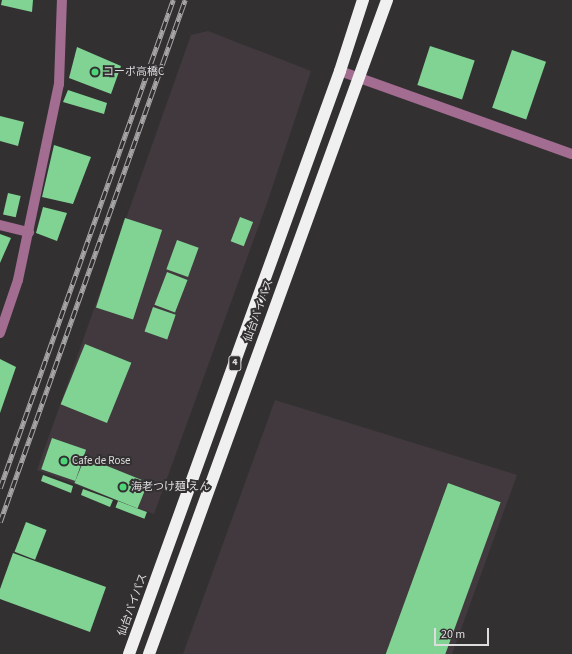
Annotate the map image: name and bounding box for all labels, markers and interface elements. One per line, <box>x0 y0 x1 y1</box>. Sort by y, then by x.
place label: コーポ高橋C <box>103 65 164 79</box>
marker: コーポ高橋C <box>90 67 100 77</box>
street label: 仙台バイパス <box>242 278 276 344</box>
road number: 4 <box>228 355 242 371</box>
place label: Cafe de Rose <box>72 454 130 468</box>
marker: Cafe de Rose <box>59 456 69 466</box>
place label: 海老つけ麺 えん <box>131 480 210 494</box>
marker: 海老つけ麺 えん <box>118 482 128 492</box>
street label: 仙台バイパス <box>116 572 150 638</box>
scale bar <box>436 620 491 646</box>
text: 20 m <box>441 626 465 643</box>

